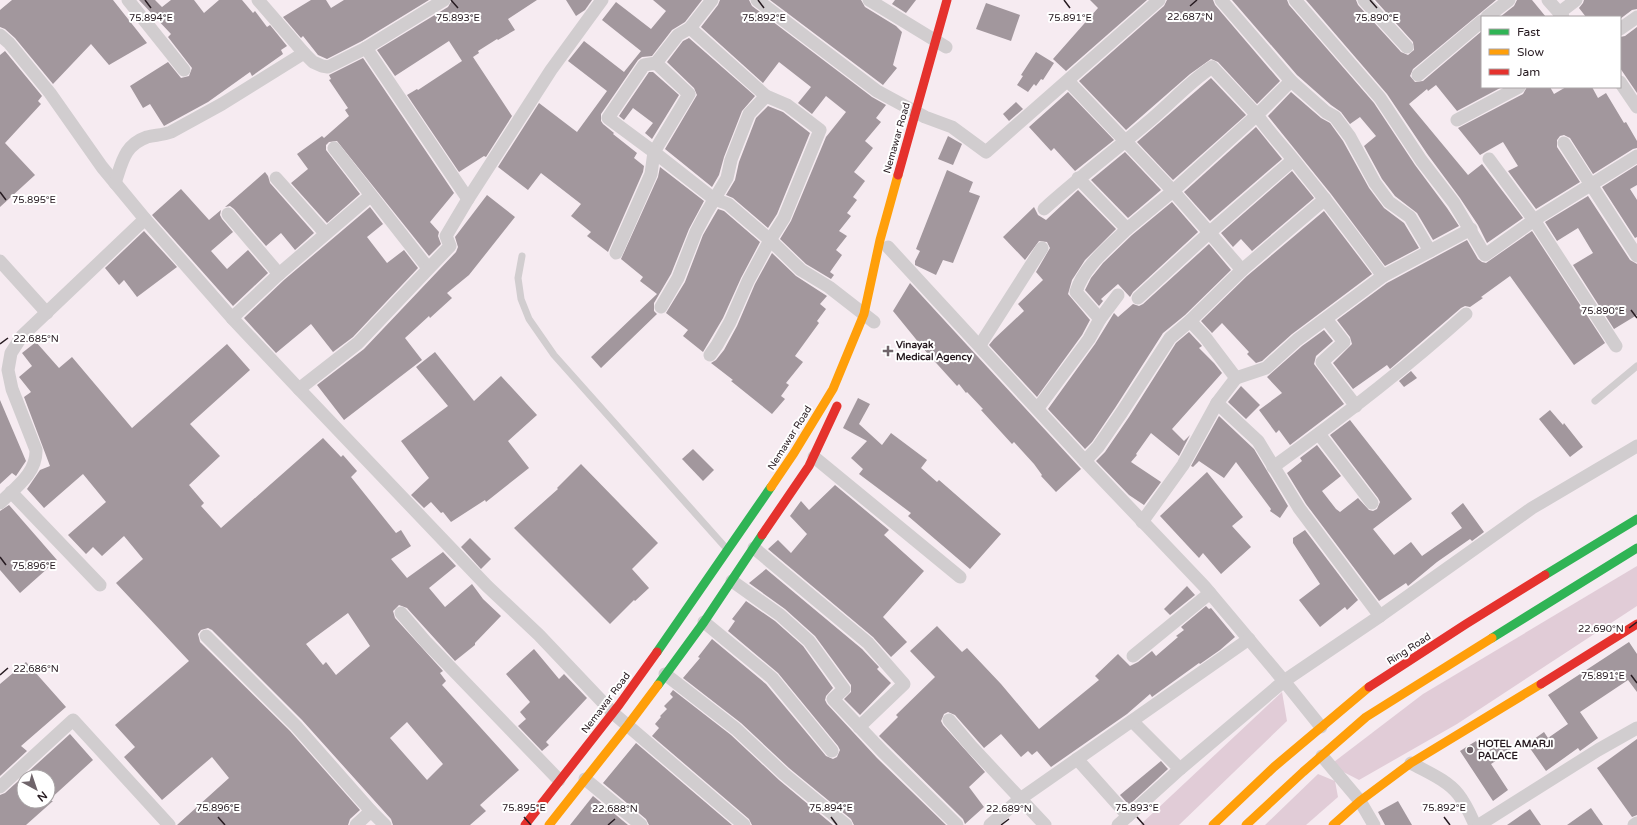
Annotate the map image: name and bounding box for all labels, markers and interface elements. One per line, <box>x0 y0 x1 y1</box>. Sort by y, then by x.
text: 22.687°N <box>1167 11 1213 23</box>
text: 75.894°E <box>129 12 173 24</box>
text: 75.893°E <box>436 12 480 24</box>
text: 75.892°E <box>742 12 786 24</box>
text: 75.891°E <box>1048 12 1092 24</box>
text: 75.890°E <box>1355 12 1399 24</box>
legend <box>1481 16 1621 88</box>
text: Fast <box>1517 25 1541 39</box>
text: Slow <box>1517 45 1544 59</box>
text: Jam <box>1517 65 1540 79</box>
street label: Nemawar Road <box>881 101 913 175</box>
text: 75.895°E <box>12 194 56 206</box>
text: 75.890°E <box>1581 305 1625 317</box>
text: 22.685°N <box>13 333 59 345</box>
place label: Vinayak Medical Agency <box>896 339 973 363</box>
marker: Vinayak Medical Agency <box>883 346 893 356</box>
street label: Nemawar Road <box>765 404 815 472</box>
text: 75.896°E <box>12 560 56 572</box>
text: 22.690°N <box>1578 623 1624 635</box>
street label: Ring Road <box>1385 630 1433 668</box>
text: 22.686°N <box>13 663 59 675</box>
street label: Nemawar Road <box>579 670 633 736</box>
text: 75.891°E <box>1581 670 1625 682</box>
place label: HOTEL AMARJI PALACE <box>1478 738 1554 762</box>
marker: HOTEL AMARJI PALACE <box>1465 745 1475 755</box>
north arrow <box>16 769 56 809</box>
text: N <box>35 788 50 804</box>
text: 75.896°E <box>196 802 240 814</box>
text: 75.895°E <box>502 802 546 814</box>
text: 75.894°E <box>809 802 853 814</box>
text: 75.893°E <box>1115 802 1159 814</box>
text: 75.892°E <box>1422 802 1466 814</box>
text: 22.688°N <box>592 803 638 815</box>
text: 22.689°N <box>986 803 1032 815</box>

